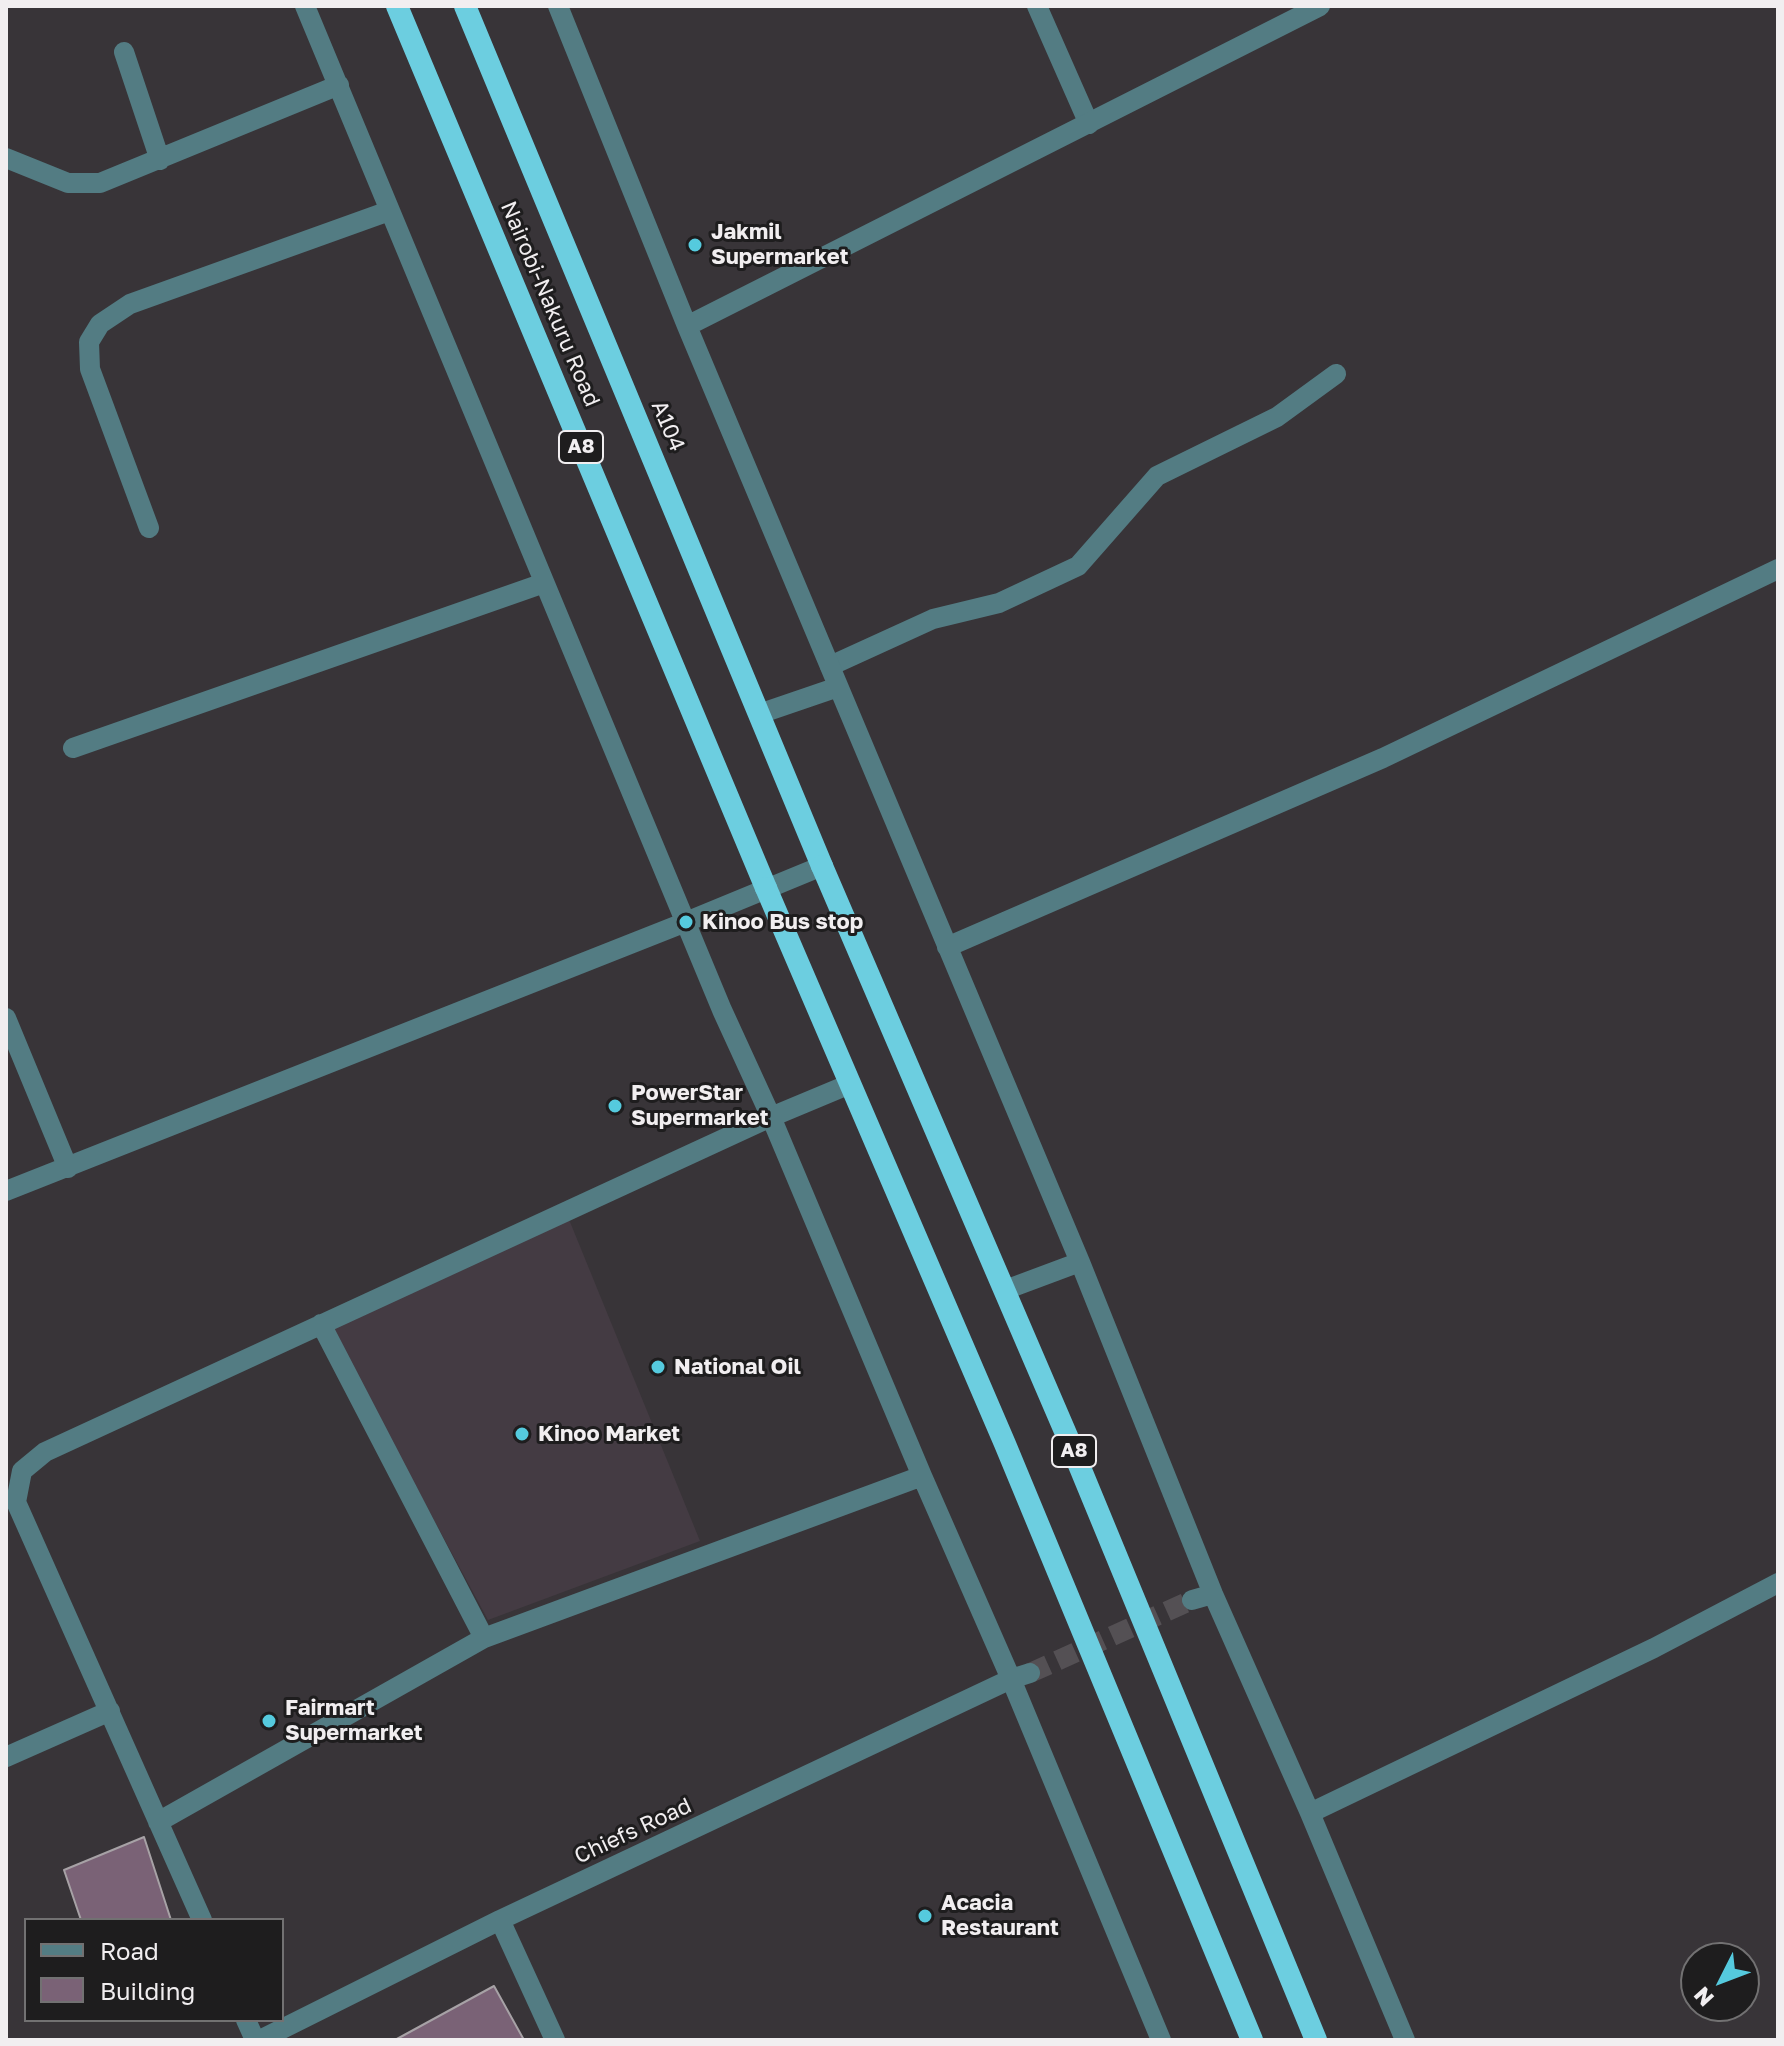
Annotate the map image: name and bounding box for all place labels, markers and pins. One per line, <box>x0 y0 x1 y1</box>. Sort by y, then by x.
place label: Jakmil Supermarket <box>711 219 848 270</box>
marker: Jakmil Supermarket <box>686 236 704 254</box>
place label: Kinoo Bus stop <box>702 909 863 935</box>
marker: Kinoo Bus stop <box>677 913 695 931</box>
place label: PowerStar Supermarket <box>631 1080 768 1132</box>
marker: PowerStar Supermarket <box>606 1097 624 1115</box>
place label: National Oil <box>674 1354 801 1380</box>
marker: National Oil <box>649 1358 667 1376</box>
place label: Kinoo Market <box>538 1421 680 1447</box>
marker: Kinoo Market <box>513 1425 531 1443</box>
place label: Fairmart Supermarket <box>285 1695 422 1746</box>
marker: Fairmart Supermarket <box>260 1712 278 1730</box>
place label: Acacia Restaurant <box>941 1890 1059 1942</box>
marker: Acacia Restaurant <box>916 1907 934 1925</box>

